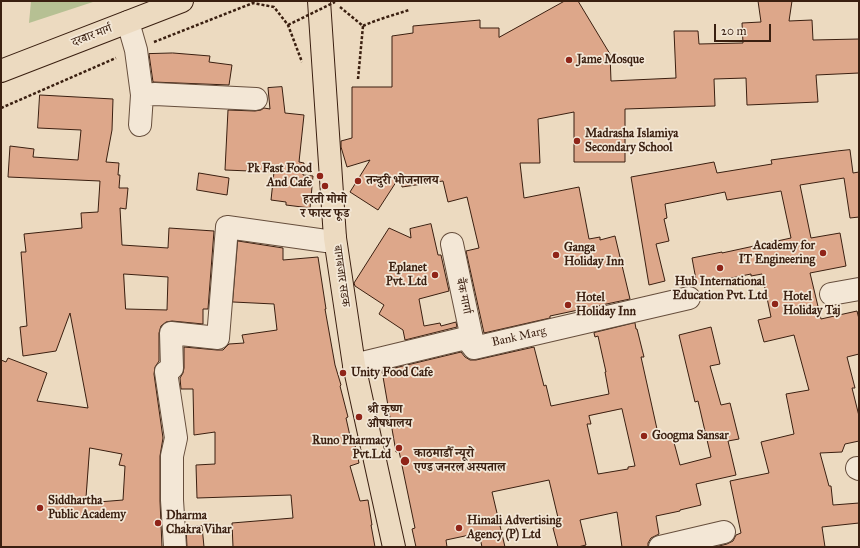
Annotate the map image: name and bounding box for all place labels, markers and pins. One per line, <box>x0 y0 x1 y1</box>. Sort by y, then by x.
place label: Jame Mosque <box>577 53 644 67</box>
marker: Jame Mosque <box>564 55 574 65</box>
place label: Madrasha Islamiya Secondary School <box>585 127 678 155</box>
marker: Madrasha Islamiya Secondary School <box>572 136 582 146</box>
place label: Pk Fast Food And Cafe <box>247 162 312 190</box>
marker: Pk Fast Food And Cafe <box>315 171 325 181</box>
place label: तन्दुरी भोजनालय <box>366 174 439 188</box>
marker: तन्दुरी भोजनालय <box>353 176 363 186</box>
marker: हरती मोमो र फास्ट फूड <box>320 181 330 191</box>
place label: हरती मोमो र फास्ट फूड <box>301 193 349 221</box>
place label: Academy for IT Engineering <box>739 239 815 267</box>
place label: Ganga Holiday Inn <box>564 241 624 269</box>
marker: Academy for IT Engineering <box>818 248 828 258</box>
marker: Ganga Holiday Inn <box>551 250 561 260</box>
place label: Eplanet Pvt. Ltd <box>386 261 427 289</box>
marker: Hub International Education Pvt. Ltd <box>715 263 725 273</box>
marker: Eplanet Pvt. Ltd <box>430 270 440 280</box>
place label: Hub International Education Pvt. Ltd <box>673 275 767 303</box>
place label: Hotel Holiday Taj <box>783 290 840 318</box>
place label: Hotel Holiday Inn <box>576 291 636 319</box>
marker: Hotel Holiday Taj <box>770 299 780 309</box>
marker: Hotel Holiday Inn <box>563 300 573 310</box>
place label: Unity Food Cafe <box>351 366 433 380</box>
marker: Unity Food Cafe <box>338 368 348 378</box>
place label: श्री कृष्ण औषधालय <box>367 403 412 431</box>
marker: श्री कृष्ण औषधालय <box>354 412 364 422</box>
place label: Googma Sansar <box>652 429 729 443</box>
marker: Googma Sansar <box>639 431 649 441</box>
place label: Runo Pharmacy Pvt.Ltd <box>312 434 391 462</box>
marker: Runo Pharmacy Pvt.Ltd <box>394 443 404 453</box>
place label: काठमाडौँ न्यूरो एण्ड जनरल अस्पताल <box>414 447 506 475</box>
marker: काठमाडौँ न्यूरो एण्ड जनरल अस्पताल <box>399 455 411 467</box>
place label: Siddhartha Public Academy <box>48 494 126 522</box>
marker: Siddhartha Public Academy <box>35 503 45 513</box>
place label: Dharma Chakra Vihar <box>166 509 232 537</box>
place label: Himali Advertising Agency (P) Ltd <box>467 514 561 542</box>
marker: Dharma Chakra Vihar <box>153 518 163 528</box>
marker: Himali Advertising Agency (P) Ltd <box>454 523 464 533</box>

